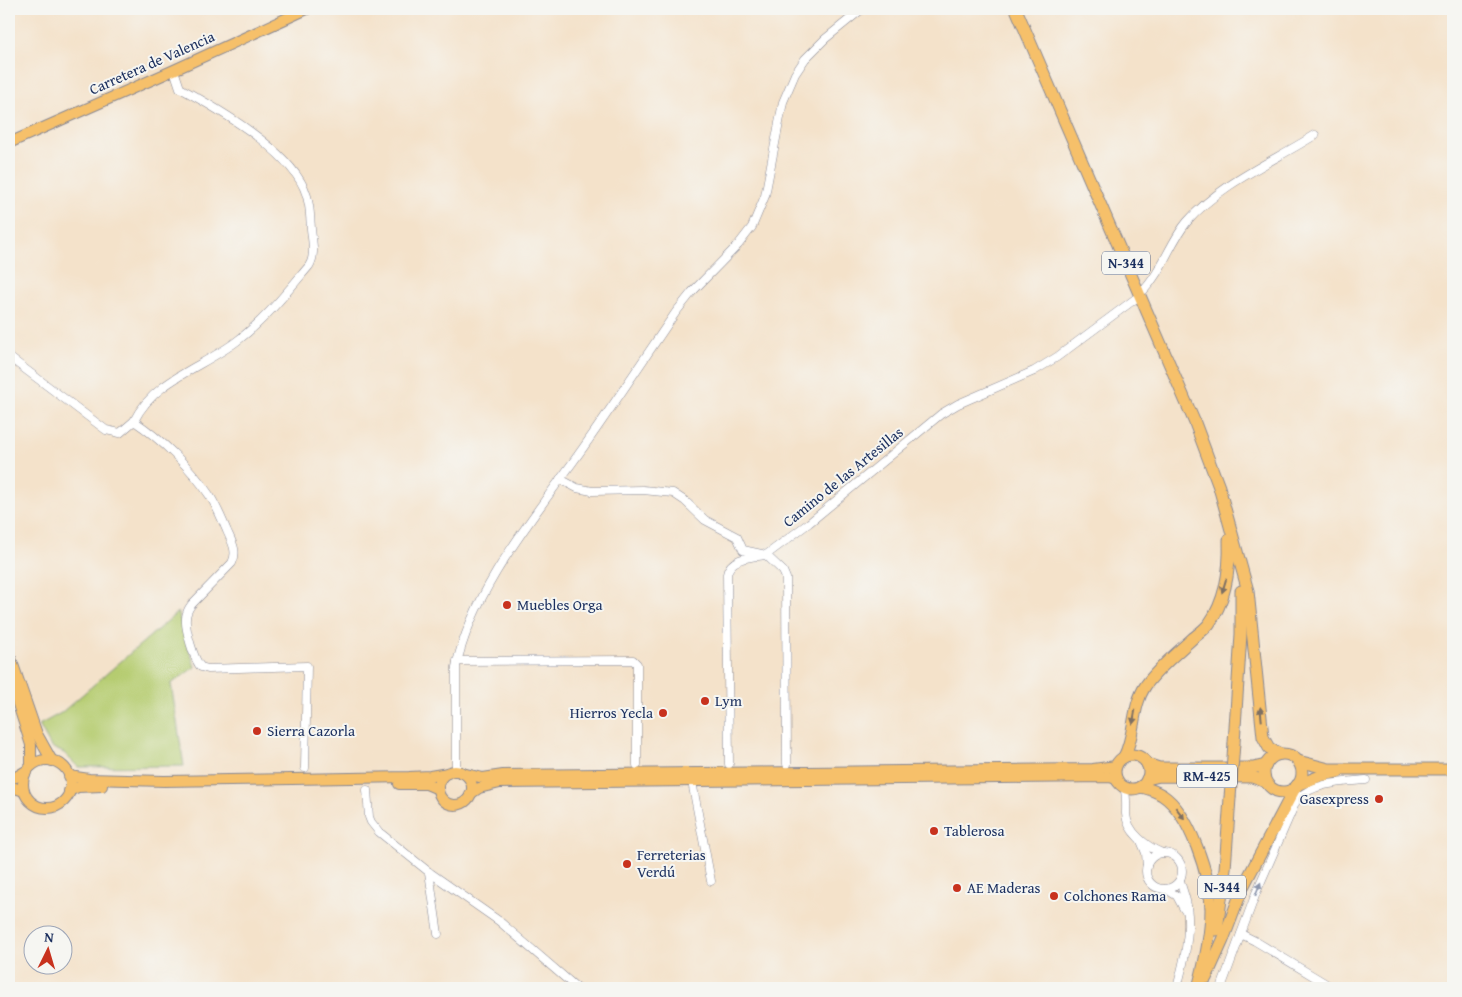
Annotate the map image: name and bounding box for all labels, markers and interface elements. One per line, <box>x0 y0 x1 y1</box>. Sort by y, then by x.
street label: Carretera de Valencia <box>86 25 218 100</box>
road number: N-344 <box>1102 252 1150 274</box>
street label: Camino de las Artesillas <box>778 421 907 532</box>
one-way arrow <box>1220 579 1228 594</box>
place label: Muebles Orga <box>517 594 603 615</box>
marker: Muebles Orga <box>501 599 513 611</box>
place label: Lym <box>715 690 743 711</box>
marker: Lym <box>699 695 711 707</box>
place label: Hierros Yecla <box>570 702 653 723</box>
one-way arrow <box>1257 705 1265 721</box>
marker: Hierros Yecla <box>657 707 669 719</box>
one-way arrow <box>1130 709 1138 725</box>
place label: Sierra Cazorla <box>267 720 355 741</box>
marker: Sierra Cazorla <box>251 725 263 737</box>
road number: RM-425 <box>1177 764 1237 788</box>
place label: Gasexpress <box>1300 788 1369 809</box>
marker: Gasexpress <box>1373 793 1385 805</box>
one-way arrow <box>1174 806 1185 819</box>
place label: Tablerosa <box>944 820 1005 841</box>
marker: Tablerosa <box>928 825 940 837</box>
place label: Ferreterias Verdú <box>637 844 706 882</box>
marker: Ferreterias Verdú <box>621 858 633 870</box>
road number: N-344 <box>1198 876 1246 899</box>
place label: AE Maderas <box>967 877 1041 898</box>
one-way arrow <box>1255 881 1262 896</box>
marker: AE Maderas <box>951 882 963 894</box>
place label: Colchones Rama <box>1064 885 1166 906</box>
marker: Colchones Rama <box>1048 890 1060 902</box>
north arrow <box>22 924 72 974</box>
text: N <box>44 927 55 947</box>

